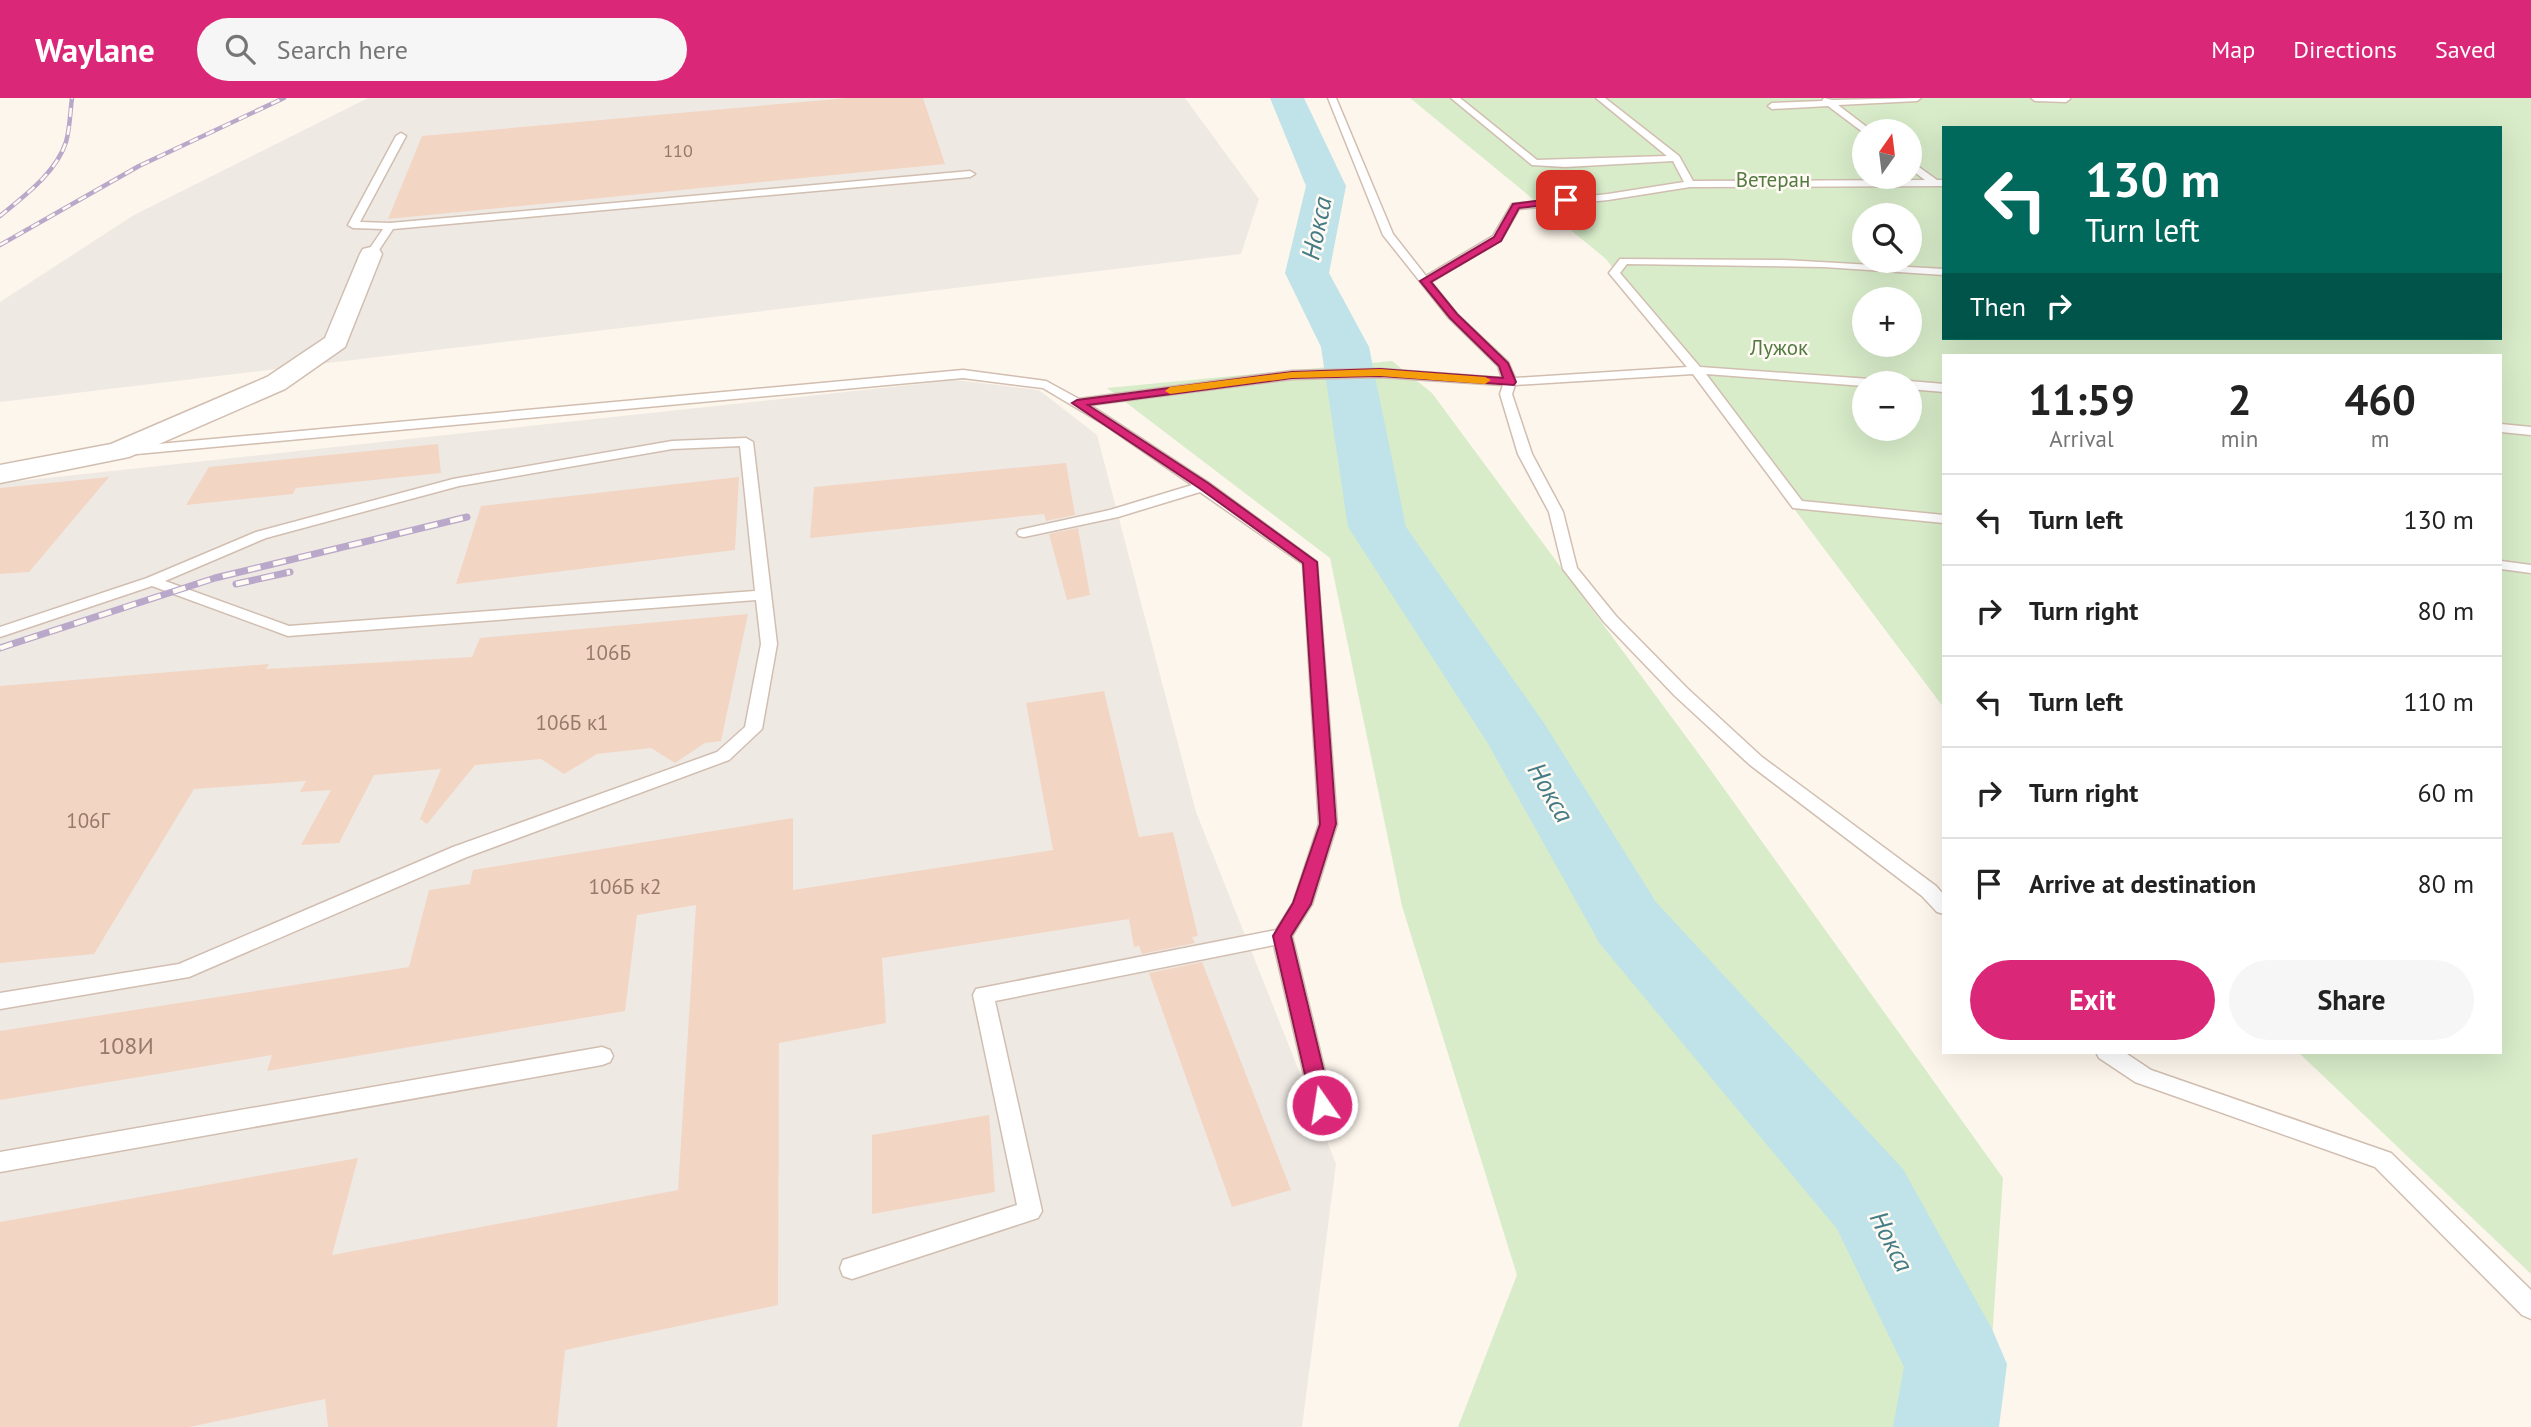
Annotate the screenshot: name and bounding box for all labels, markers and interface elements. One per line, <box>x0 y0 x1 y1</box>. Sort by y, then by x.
search box <box>197 18 687 81</box>
text: Waylane <box>35 28 155 71</box>
icon: search <box>221 30 259 68</box>
text: Search here <box>277 33 408 66</box>
text: Map <box>2211 34 2255 65</box>
text: Directions <box>2293 34 2397 65</box>
text: Saved <box>2435 34 2496 65</box>
north arrow <box>1852 119 1922 189</box>
map controls <box>1852 119 1922 441</box>
house number: 110 <box>663 139 693 162</box>
text: 130 m <box>2085 147 2220 211</box>
icon: left <box>1970 154 2061 245</box>
park label: Ветеран <box>1736 166 1810 193</box>
pin <box>1536 170 1596 230</box>
icon: arrive <box>1547 181 1585 219</box>
water label: Нокса <box>1293 193 1339 263</box>
button: search <box>1852 203 1922 273</box>
text: Turn left <box>2085 209 2200 251</box>
button: + <box>1852 287 1922 357</box>
icon: right <box>2040 287 2078 325</box>
text: Then <box>1970 290 2026 323</box>
park label: Лужок <box>1749 334 1808 361</box>
button: − <box>1852 371 1922 441</box>
text: 11:59 <box>2028 372 2135 427</box>
text: 2 <box>2228 372 2251 427</box>
text: 460 <box>2344 372 2416 427</box>
text: Arrival <box>2049 424 2114 453</box>
text: min <box>2221 424 2258 453</box>
text: m <box>2371 424 2389 453</box>
icon: left <box>1970 501 2008 539</box>
text: Turn left <box>2029 503 2123 536</box>
text: 130 m <box>2403 503 2474 536</box>
icon: right <box>1970 592 2008 630</box>
text: Turn right <box>2029 594 2138 627</box>
text: 80 m <box>2418 594 2474 627</box>
house number: 106Б <box>585 639 631 666</box>
icon: left <box>1970 683 2008 721</box>
text: Turn left <box>2029 685 2123 718</box>
text: 110 m <box>2403 685 2474 718</box>
house number: 106Б к1 <box>536 709 608 736</box>
water label: Нокса <box>1521 756 1581 828</box>
icon: right <box>1970 774 2008 812</box>
text: Turn right <box>2029 776 2138 809</box>
text: 60 m <box>2418 776 2474 809</box>
house number: 106Г <box>66 807 111 834</box>
icon: arrive <box>1970 865 2008 903</box>
text: Arrive at destination <box>2029 867 2256 900</box>
text: 80 m <box>2418 867 2474 900</box>
house number: 106Б к2 <box>589 873 661 900</box>
button: Exit <box>1970 960 2215 1040</box>
button: Share <box>2229 960 2474 1040</box>
house number: 108И <box>98 1030 154 1061</box>
position arrow <box>1285 1068 1359 1142</box>
water label: Нокса <box>1863 1205 1921 1277</box>

